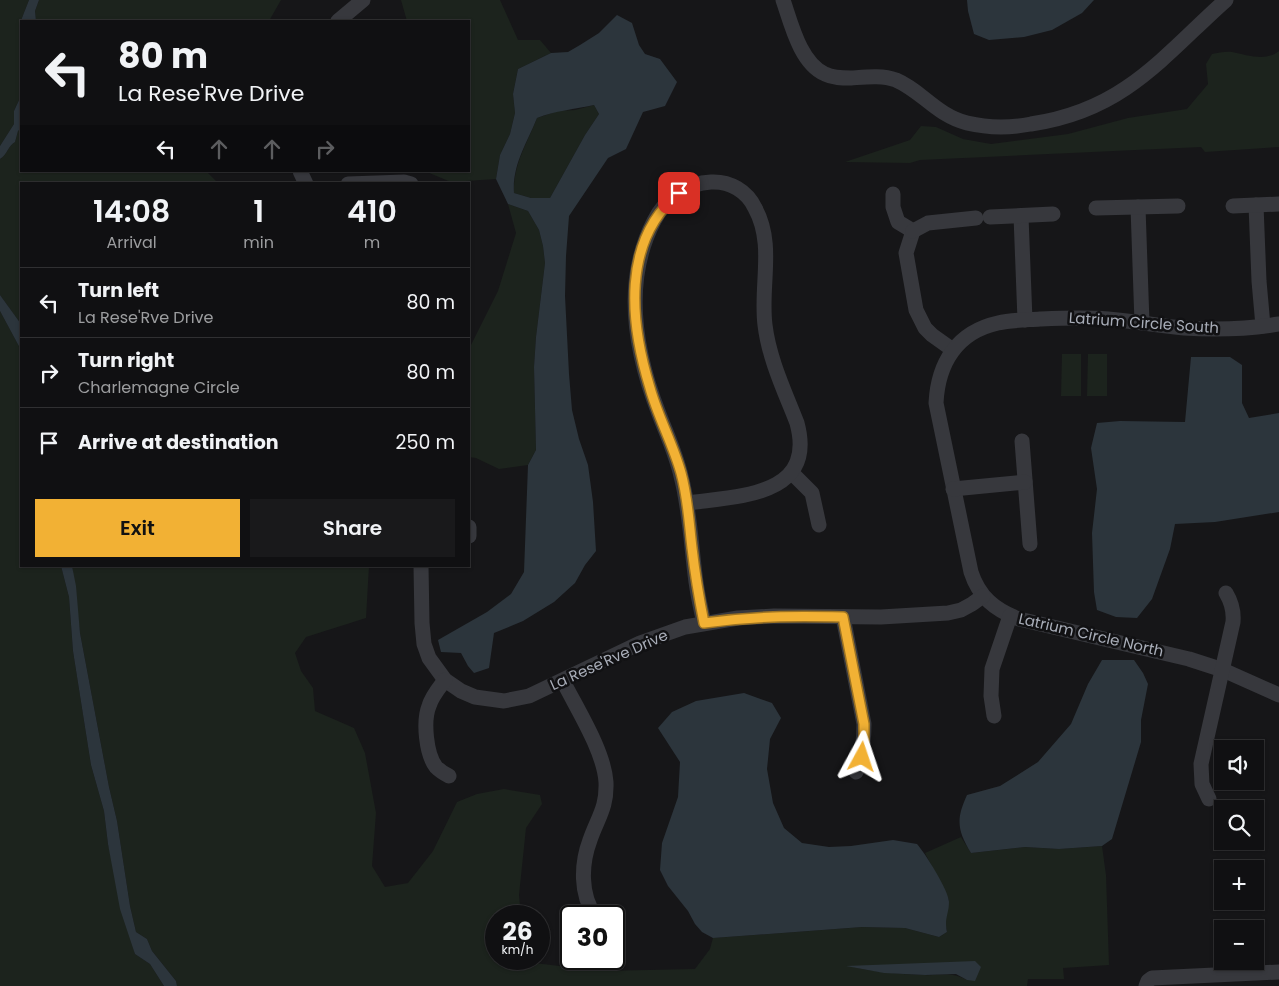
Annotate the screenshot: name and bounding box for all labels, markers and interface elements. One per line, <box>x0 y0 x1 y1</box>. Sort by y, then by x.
text: 80 m <box>118 31 208 80</box>
icon: left <box>35 40 100 105</box>
text: La Rese'Rve Drive <box>118 78 304 109</box>
icon: left <box>152 135 180 163</box>
icon: ahead <box>205 135 233 163</box>
icon: ahead <box>258 135 286 163</box>
icon: right <box>311 135 339 163</box>
pin <box>658 172 700 214</box>
icon: arrive <box>665 179 693 207</box>
text: 14:08 <box>93 190 170 233</box>
text: 1 <box>253 190 264 233</box>
text: 410 <box>347 190 397 233</box>
text: Arrival <box>106 231 157 254</box>
text: min <box>243 231 274 254</box>
text: m <box>364 231 380 254</box>
text: Turn left <box>78 277 159 304</box>
icon: left <box>35 289 63 317</box>
text: 80 m <box>406 289 455 316</box>
text: La Rese'Rve Drive <box>78 306 213 329</box>
street label: Latrium Circle South <box>1068 307 1220 338</box>
text: Turn right <box>78 347 174 374</box>
icon: right <box>35 359 63 387</box>
text: 80 m <box>406 359 455 386</box>
text: Charlemagne Circle <box>78 376 240 399</box>
icon: arrive <box>35 429 63 457</box>
text: Arrive at destination <box>78 429 279 456</box>
text: 250 m <box>396 429 455 456</box>
button: Exit <box>35 499 240 557</box>
button: Share <box>250 499 455 557</box>
street label: Latrium Circle North <box>1017 608 1166 661</box>
street label: La Rese'Rve Drive <box>547 624 671 695</box>
position arrow <box>835 730 887 782</box>
map controls <box>1214 740 1264 970</box>
button: sound <box>1214 740 1264 790</box>
button: search <box>1214 800 1264 850</box>
button: + <box>1214 860 1264 910</box>
speed limit sign: 30 <box>560 905 625 970</box>
text: 26 <box>502 914 533 949</box>
button: − <box>1214 920 1264 970</box>
text: km/h <box>502 941 533 958</box>

